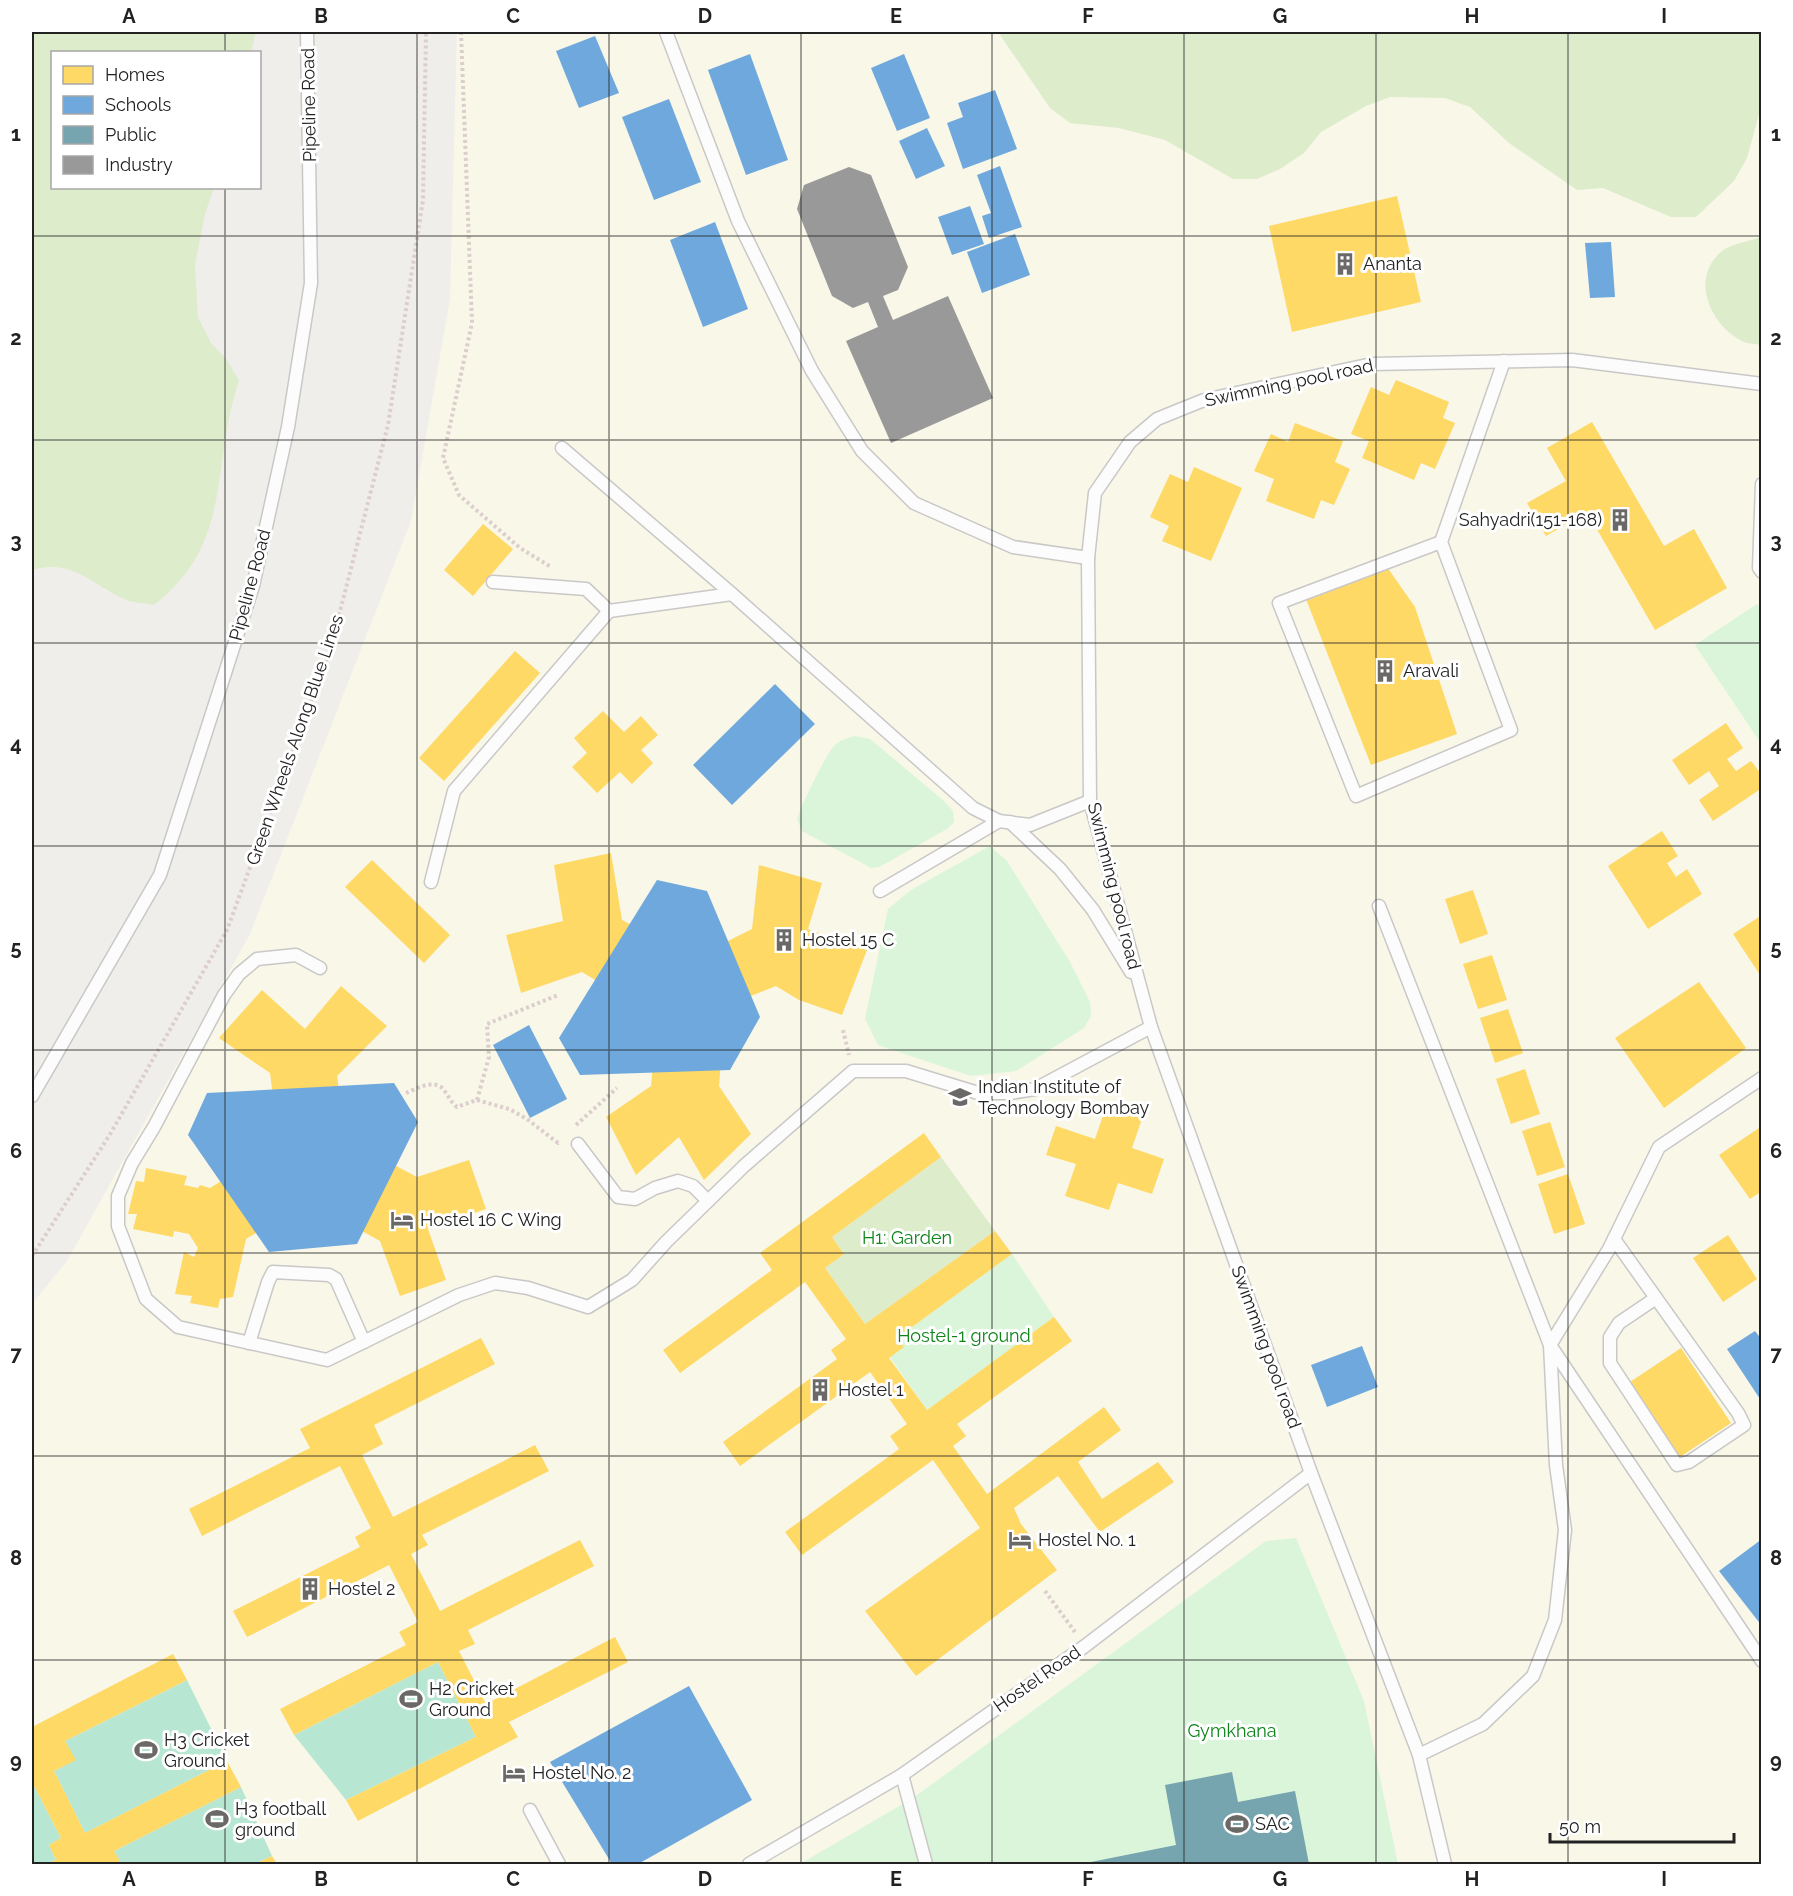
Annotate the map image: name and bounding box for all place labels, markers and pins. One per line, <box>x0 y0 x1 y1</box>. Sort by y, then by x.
building icon: Ananta <box>1332 251 1358 277</box>
place label: Ananta <box>1363 253 1422 274</box>
building icon: Sahyadri(151-168) <box>1607 507 1633 533</box>
place label: Sahyadri(151-168) <box>1459 509 1602 530</box>
building icon: Aravali <box>1372 658 1398 684</box>
place label: Aravali <box>1403 660 1459 681</box>
building icon: Hostel 15 C <box>771 927 797 953</box>
place label: Hostel 15 C <box>802 929 894 950</box>
place label: Indian Institute of Technology Bombay <box>978 1076 1150 1118</box>
school or university icon: Indian Institute of Technology Bombay <box>947 1084 973 1110</box>
hotel icon: Hostel 16 C Wing <box>389 1207 415 1233</box>
place label: Hostel 16 C Wing <box>420 1209 562 1230</box>
building icon: Hostel 1 <box>807 1377 833 1403</box>
place label: Hostel 1 <box>838 1379 904 1400</box>
hotel icon: Hostel No. 1 <box>1007 1527 1033 1553</box>
place label: Hostel No. 1 <box>1038 1529 1136 1550</box>
building icon: Hostel 2 <box>297 1576 323 1602</box>
place label: Hostel 2 <box>328 1578 395 1599</box>
place label: H2 Cricket Ground <box>429 1678 514 1720</box>
sports icon: H2 Cricket Ground <box>398 1686 424 1712</box>
place label: H3 Cricket Ground <box>164 1729 250 1771</box>
sports icon: H3 Cricket Ground <box>133 1737 159 1763</box>
hotel icon: Hostel No. 2 <box>501 1760 527 1786</box>
place label: Hostel No. 2 <box>532 1762 631 1783</box>
place label: H3 football ground <box>235 1798 326 1840</box>
sports icon: H3 football ground <box>204 1806 230 1832</box>
sports icon: SAC <box>1224 1811 1250 1837</box>
place label: SAC <box>1255 1813 1290 1834</box>

